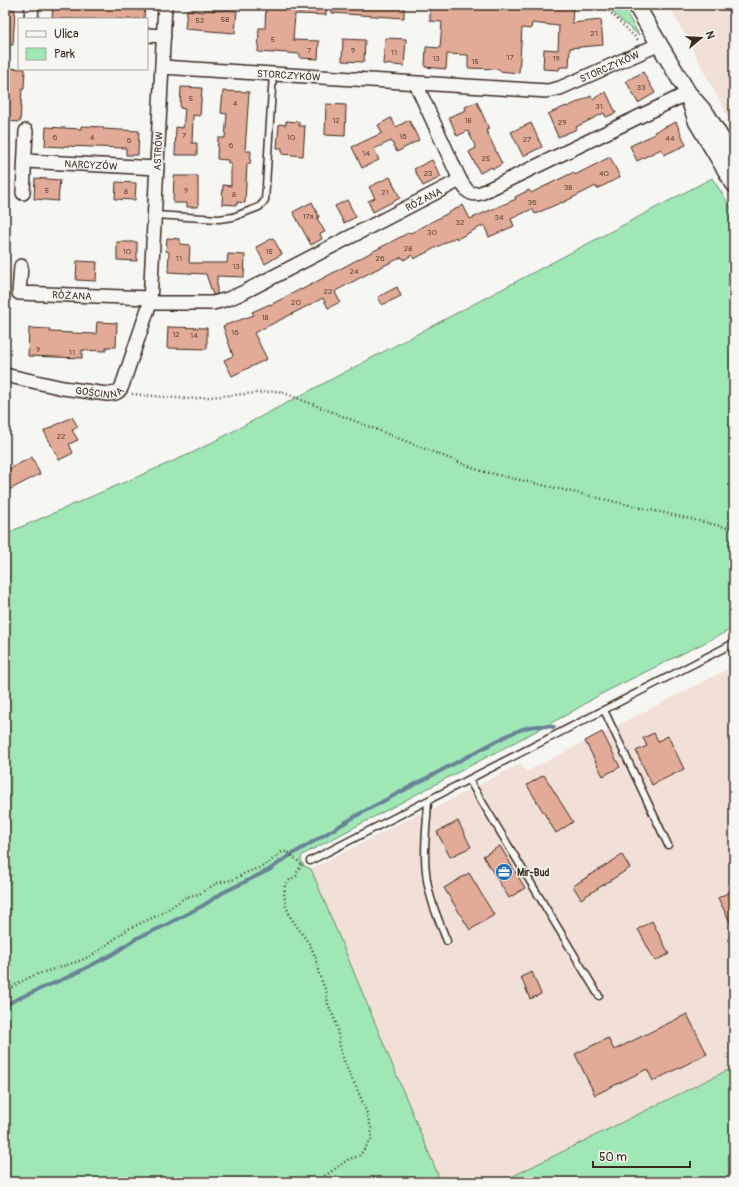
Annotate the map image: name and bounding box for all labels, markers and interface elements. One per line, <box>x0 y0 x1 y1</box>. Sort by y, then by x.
house number: 58 <box>221 15 229 24</box>
house number: 52 <box>196 16 205 25</box>
legend <box>18 18 148 70</box>
north arrow <box>681 18 721 58</box>
text: Ulica <box>54 27 79 42</box>
house number: 21 <box>590 29 598 38</box>
text: N <box>703 30 718 41</box>
house number: 5 <box>271 35 275 44</box>
house number: 7 <box>307 46 312 55</box>
house number: 9 <box>351 46 355 55</box>
text: Park <box>54 47 75 62</box>
house number: 11 <box>391 48 397 57</box>
street label: STORCZYKÓW <box>578 49 642 86</box>
house number: 17 <box>506 53 514 62</box>
house number: 13 <box>432 54 440 63</box>
house number: 19 <box>552 54 560 63</box>
house number: 15 <box>471 57 479 66</box>
street label: STORCZYKÓW <box>257 68 321 84</box>
house number: 33 <box>637 83 646 92</box>
house number: 5 <box>189 94 193 103</box>
house number: 4 <box>233 99 238 108</box>
house number: 31 <box>595 102 603 111</box>
house number: 12 <box>332 116 340 125</box>
house number: 18 <box>464 116 472 125</box>
house number: 29 <box>558 118 566 127</box>
street label: ASTRÓW <box>151 131 166 171</box>
house number: 7 <box>182 131 187 140</box>
house number: 16 <box>399 132 407 141</box>
house number: 6 <box>53 133 58 142</box>
house number: 4 <box>90 133 95 142</box>
house number: 10 <box>287 133 296 142</box>
house number: 44 <box>665 134 675 143</box>
house number: 27 <box>523 135 532 144</box>
house number: 6 <box>127 136 132 145</box>
house number: 6 <box>229 141 234 150</box>
house number: 14 <box>362 149 370 158</box>
house number: 25 <box>482 154 490 163</box>
street label: NARCYZÓW <box>64 158 118 173</box>
house number: 23 <box>424 169 433 178</box>
house number: 40 <box>599 169 610 178</box>
house number: 38 <box>564 183 572 192</box>
street label: RÓŻANA <box>404 185 445 214</box>
house number: 5 <box>45 186 49 195</box>
house number: 9 <box>184 186 188 195</box>
house number: 8 <box>124 187 128 196</box>
house number: 21 <box>381 188 389 197</box>
house number: 8 <box>232 190 236 199</box>
house number: 36 <box>527 198 537 207</box>
house number: 17a <box>302 212 314 221</box>
house number: 34 <box>494 213 504 222</box>
house number: 32 <box>456 218 465 227</box>
house number: 30 <box>427 228 437 237</box>
house number: 28 <box>404 244 412 253</box>
house number: 10 <box>123 247 132 256</box>
house number: 15 <box>265 247 273 256</box>
house number: 11 <box>176 254 182 263</box>
house number: 26 <box>375 254 385 263</box>
house number: 13 <box>232 262 240 271</box>
house number: 24 <box>349 267 359 276</box>
street label: RÓŻANA <box>52 287 92 303</box>
house number: 22 <box>324 287 333 296</box>
house number: 20 <box>291 298 302 307</box>
house number: 18 <box>261 313 269 322</box>
house number: 16 <box>231 328 239 337</box>
house number: 12 <box>172 330 180 339</box>
house number: 14 <box>190 331 198 340</box>
house number: 9 <box>36 345 40 354</box>
house number: 11 <box>69 348 75 357</box>
street label: GOŚCINNA <box>75 385 127 401</box>
house number: 22 <box>57 432 66 441</box>
office icon: Mir-Bud <box>494 862 514 882</box>
place label: Mir-Bud <box>517 867 550 879</box>
scale bar <box>593 1143 690 1169</box>
text: 50 m <box>599 1150 627 1165</box>

